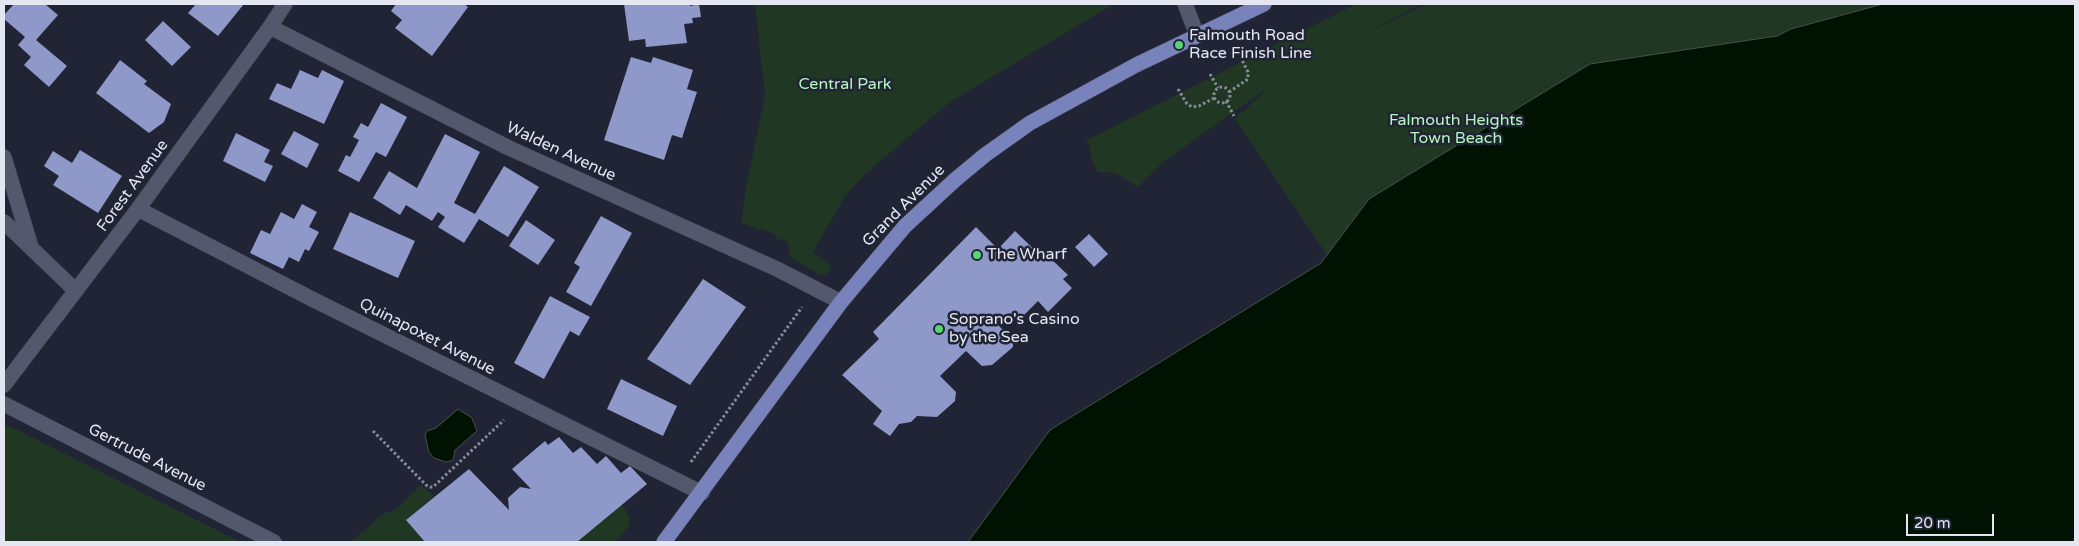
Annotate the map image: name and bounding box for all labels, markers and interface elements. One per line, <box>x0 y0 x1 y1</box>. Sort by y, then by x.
place label: Falmouth Road Race Finish Line <box>1189 26 1312 64</box>
marker: Falmouth Road Race Finish Line <box>1173 39 1185 51</box>
park label: Central Park <box>798 75 892 95</box>
park label: Falmouth Heights Town Beach <box>1389 111 1523 149</box>
street label: Walden Avenue <box>503 118 619 186</box>
street label: Forest Avenue <box>93 136 173 236</box>
street label: Grand Avenue <box>859 161 949 251</box>
place label: The Wharf <box>987 245 1067 265</box>
marker: The Wharf <box>971 249 983 261</box>
street label: Quinapoxet Avenue <box>356 294 498 380</box>
place label: Soprano's Casino by the Sea <box>949 310 1080 348</box>
marker: Soprano's Casino by the Sea <box>933 323 945 335</box>
street label: Gertrude Avenue <box>85 420 209 496</box>
scale bar <box>1909 504 1996 536</box>
text: 20 m <box>1914 514 1951 532</box>

